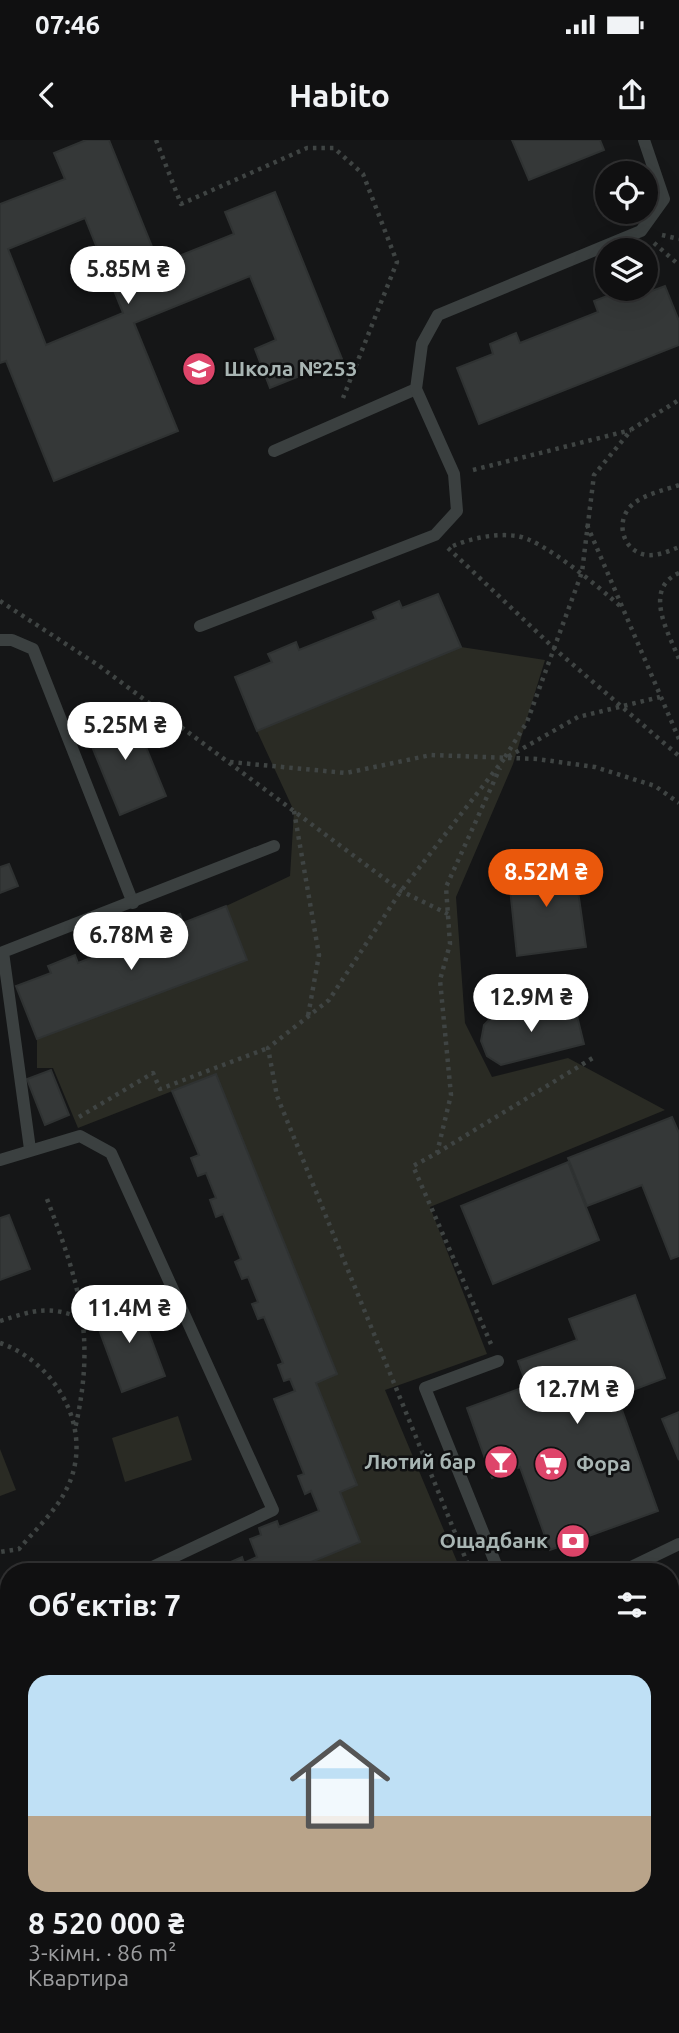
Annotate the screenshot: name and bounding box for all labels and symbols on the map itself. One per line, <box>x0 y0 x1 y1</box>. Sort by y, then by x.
pin: 5.85M ₴ <box>63 246 193 306</box>
school or university icon: Школа №253 <box>180 350 218 388</box>
place label: Школа №253 <box>224 356 357 380</box>
pin: 5.25M ₴ <box>60 702 190 762</box>
pin: 8.52M ₴ <box>481 850 611 909</box>
pin: 6.78M ₴ <box>66 912 196 972</box>
pin: 12.9M ₴ <box>466 974 596 1034</box>
pin: 11.4M ₴ <box>64 1286 194 1345</box>
pin: 12.7M ₴ <box>512 1366 642 1426</box>
bar icon: Лютий бар <box>482 1443 520 1481</box>
supermarket icon: Фора <box>532 1445 570 1483</box>
place label: Лютий бар <box>364 1449 476 1473</box>
place label: Фора <box>576 1451 631 1475</box>
bank icon: Ощадбанк <box>554 1522 592 1560</box>
place label: Ощадбанк <box>440 1528 548 1552</box>

